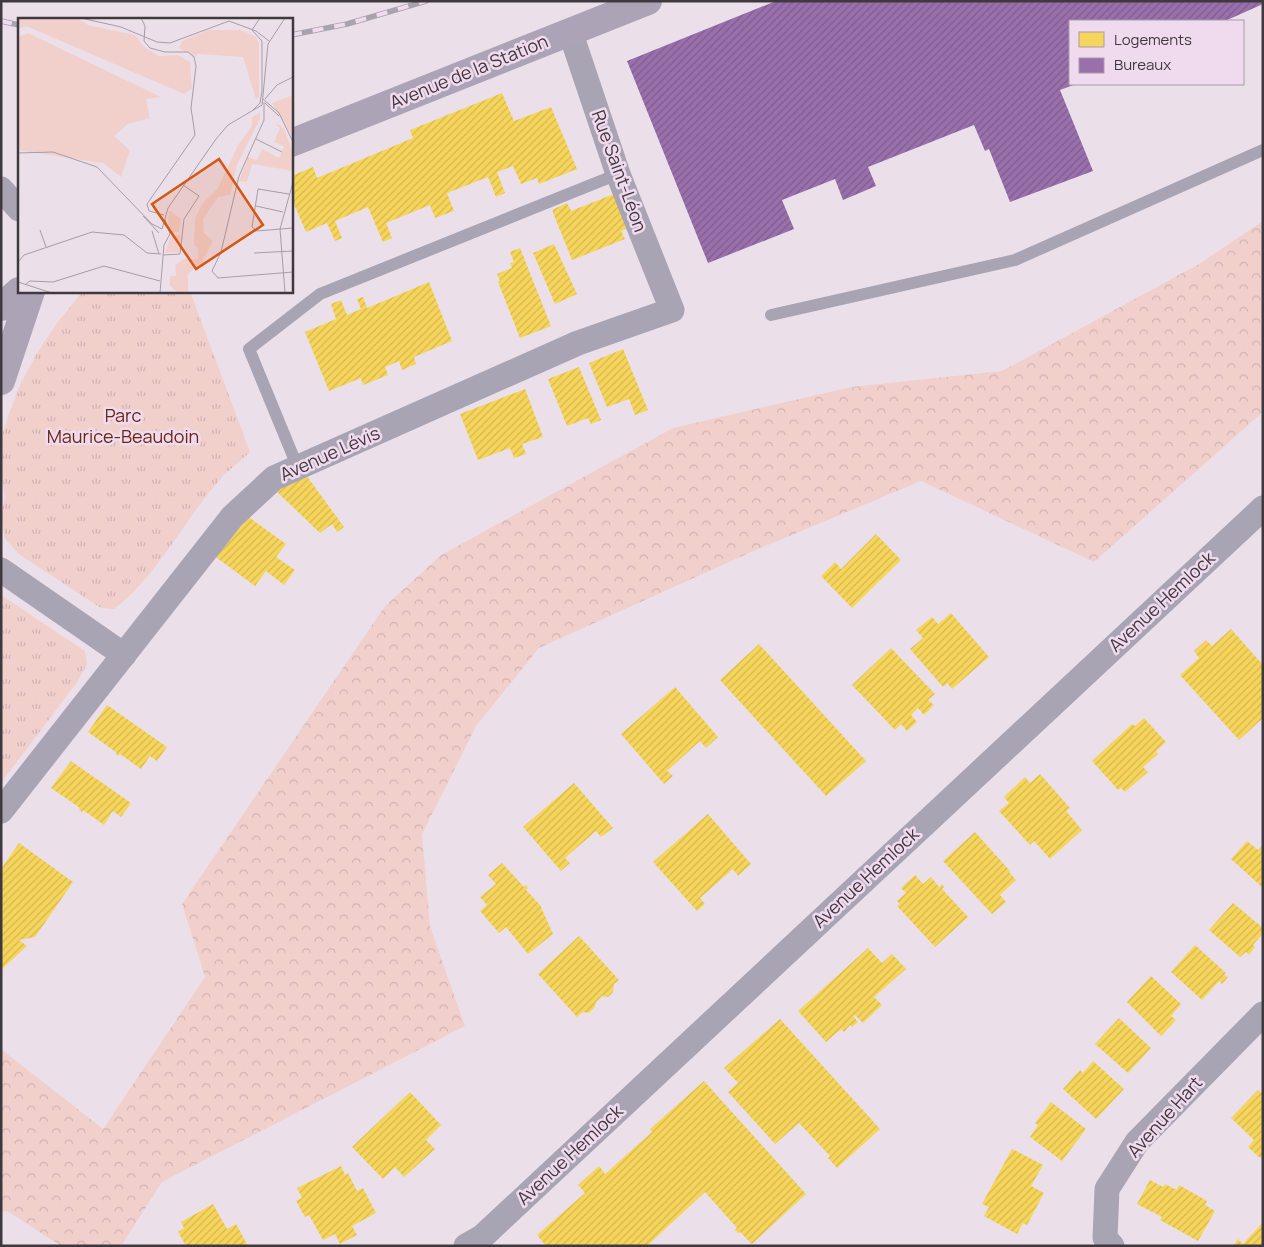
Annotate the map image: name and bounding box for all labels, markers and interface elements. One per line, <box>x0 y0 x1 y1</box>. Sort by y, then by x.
inset map <box>18 18 292 292</box>
legend <box>1069 20 1244 85</box>
street label: Avenue de la Station <box>386 28 551 114</box>
text: Logements <box>1114 29 1192 50</box>
text: Bureaux <box>1114 54 1171 75</box>
street label: Rue Saint-Léon <box>587 106 653 235</box>
park label: Parc Maurice-Beaudoin <box>47 403 199 448</box>
street label: Avenue Lévis <box>276 420 384 486</box>
street label: Avenue Hemlock <box>1103 545 1220 657</box>
street label: Avenue Hemlock <box>807 821 924 933</box>
street label: Avenue Hart <box>1121 1071 1207 1162</box>
street label: Avenue Hemlock <box>511 1098 628 1210</box>

